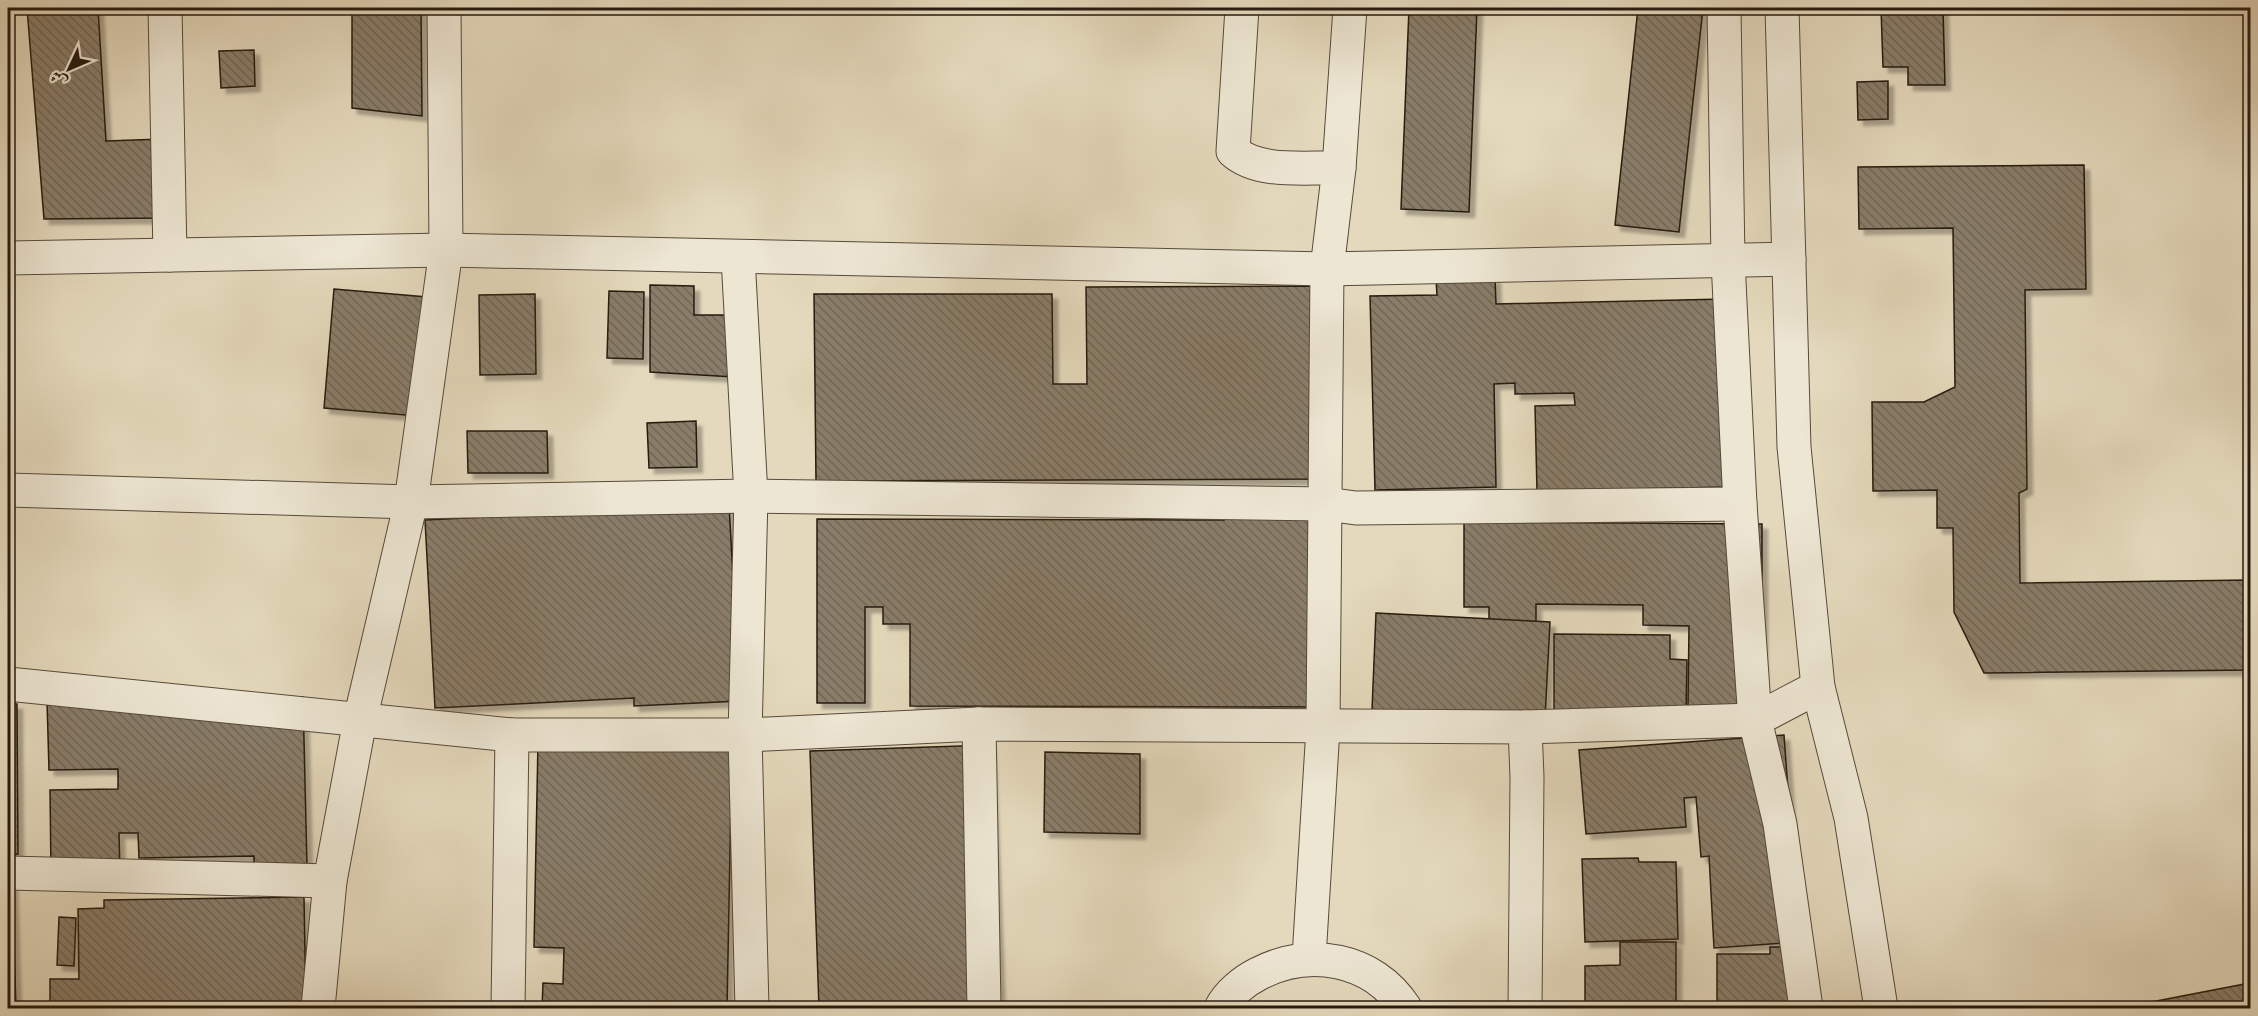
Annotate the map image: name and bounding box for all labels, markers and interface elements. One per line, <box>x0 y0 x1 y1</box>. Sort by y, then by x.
north arrow <box>39 39 99 99</box>
text: ش <box>46 65 72 92</box>

